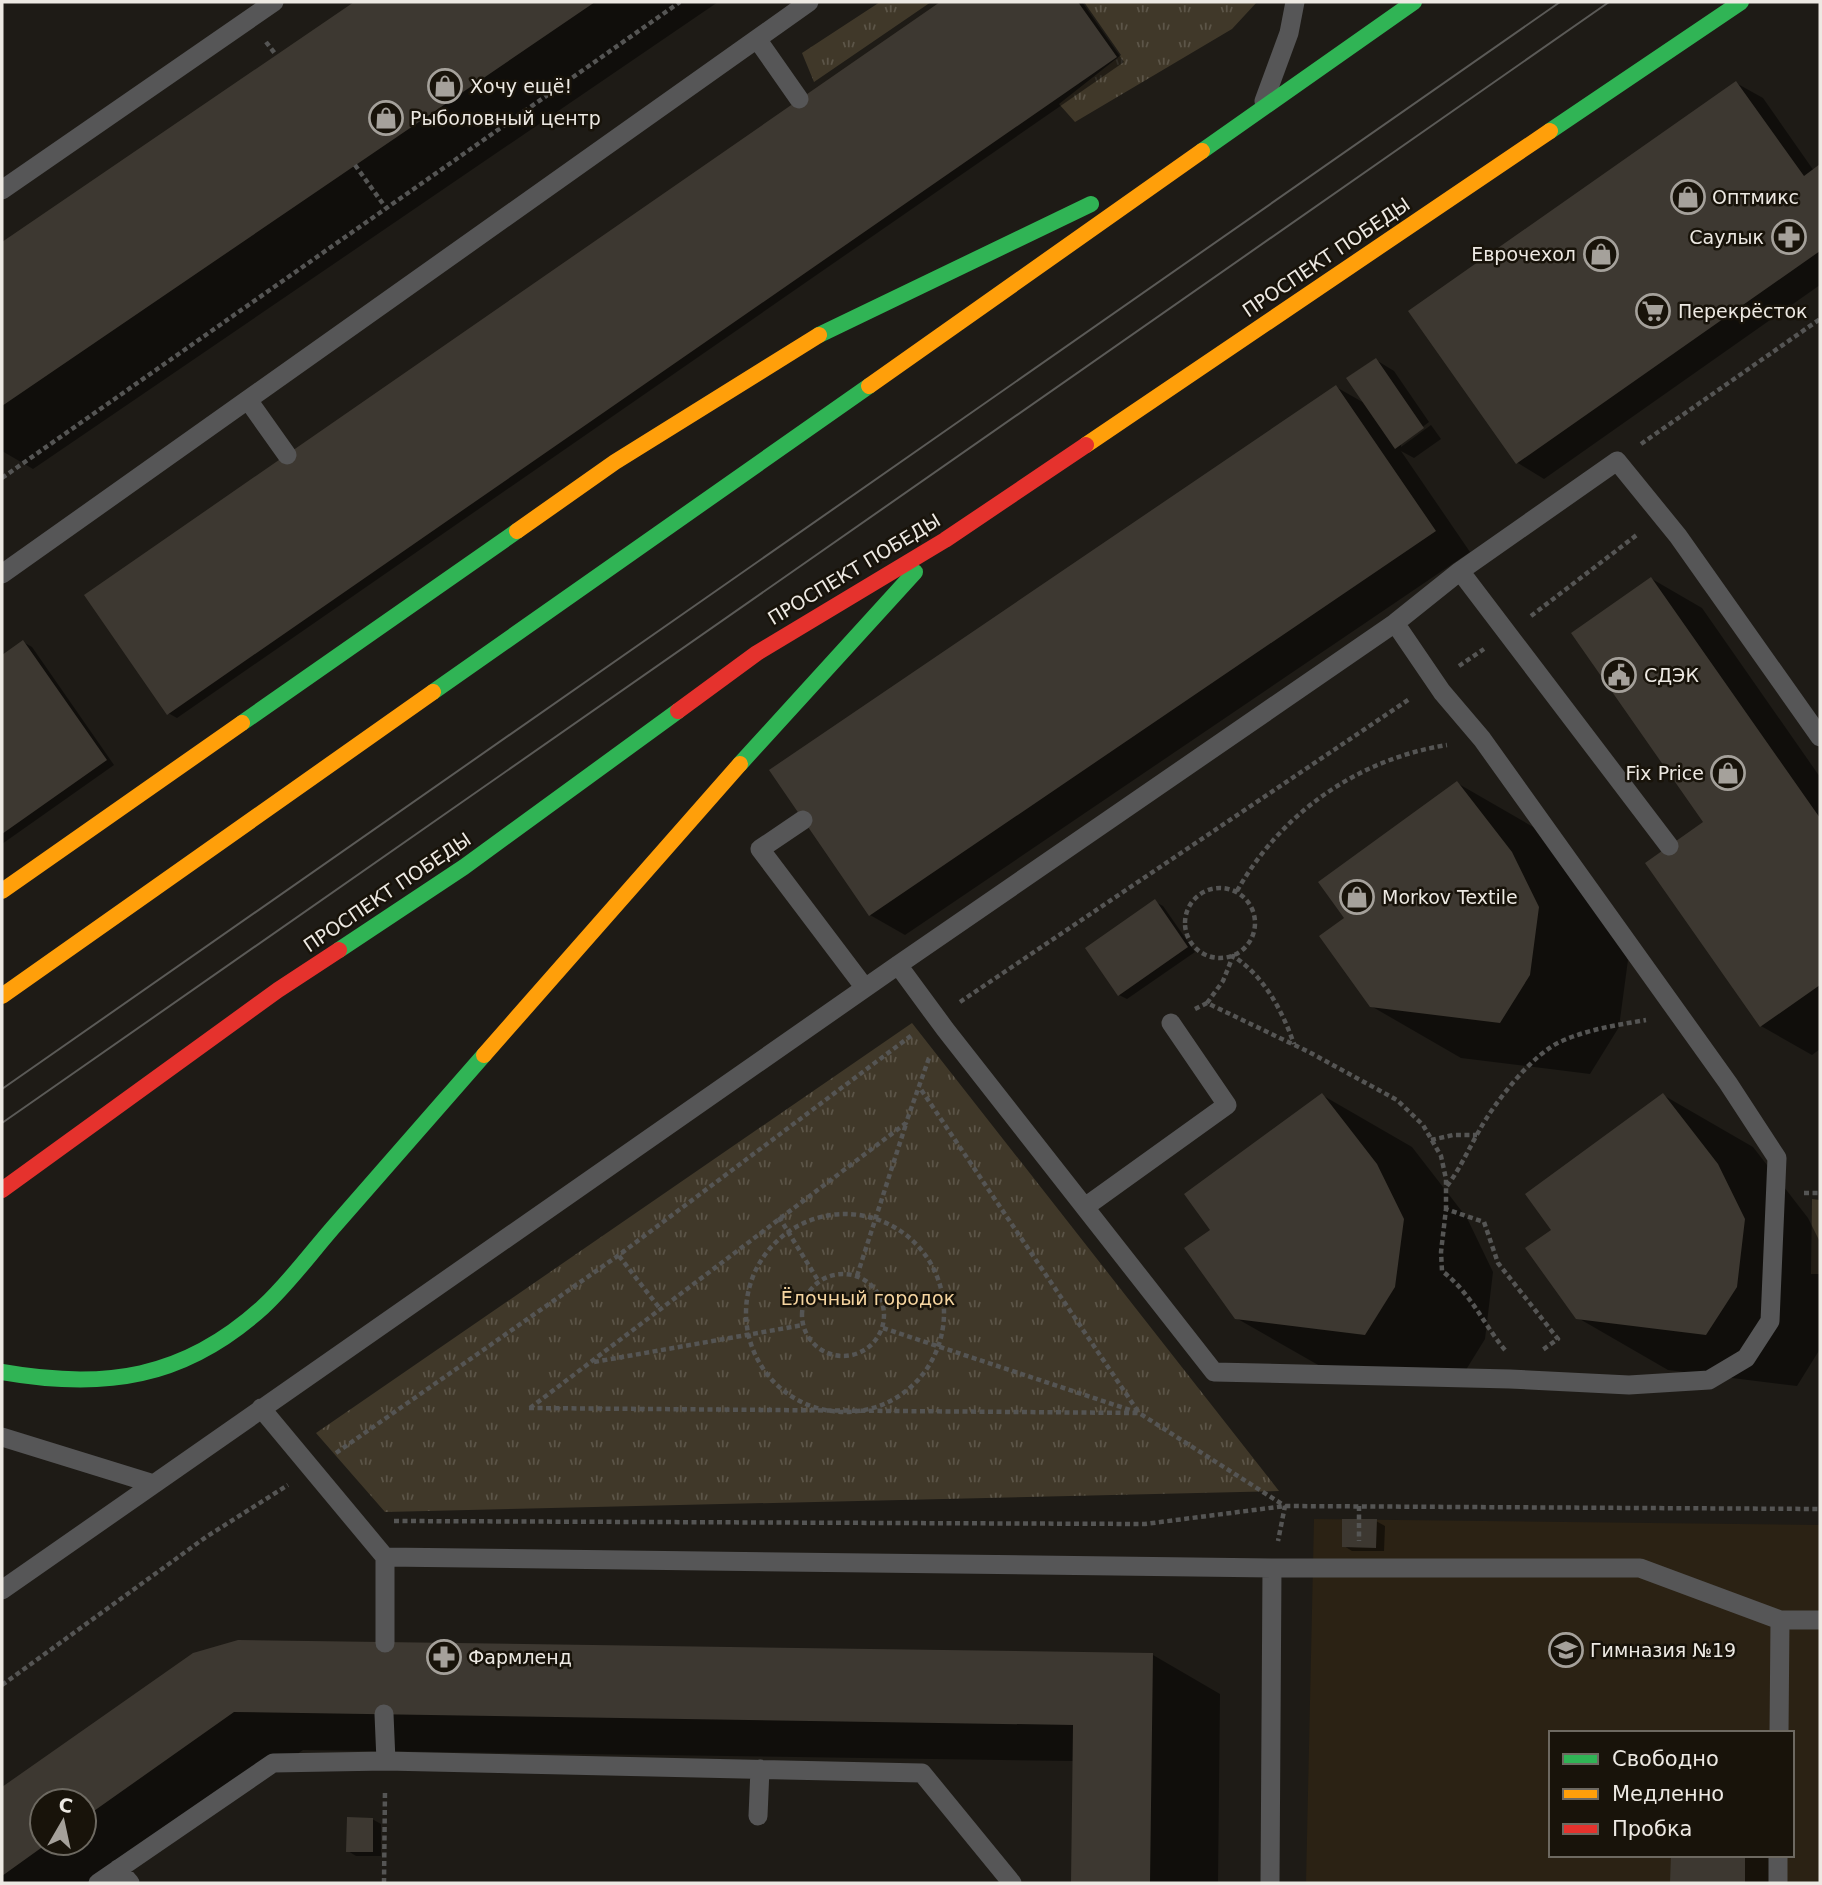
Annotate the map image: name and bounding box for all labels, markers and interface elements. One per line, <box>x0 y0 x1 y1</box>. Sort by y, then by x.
shop icon: Хочу ещё! <box>426 67 464 105</box>
place label: Хочу ещё! <box>470 75 572 97</box>
shop icon: Рыболовный центр <box>367 99 405 137</box>
place label: Рыболовный центр <box>410 107 601 129</box>
shop icon: Оптмикс <box>1669 178 1707 216</box>
place label: Оптмикс <box>1712 186 1799 208</box>
street label: ПРОСПЕКТ ПОБЕДЫ <box>1238 193 1414 321</box>
pharmacy icon: Саулык <box>1770 218 1808 256</box>
place label: Саулык <box>1689 226 1764 248</box>
shop icon: Еврочехол <box>1582 235 1620 273</box>
place label: Еврочехол <box>1471 243 1576 265</box>
supermarket icon: Перекрёсток <box>1634 292 1672 330</box>
place label: Перекрёсток <box>1678 300 1808 322</box>
street label: ПРОСПЕКТ ПОБЕДЫ <box>764 509 944 629</box>
public building icon: СДЭК <box>1600 656 1638 694</box>
place label: СДЭК <box>1644 664 1699 686</box>
shop icon: Fix Price <box>1709 754 1747 792</box>
place label: Fix Price <box>1626 762 1704 784</box>
street label: ПРОСПЕКТ ПОБЕДЫ <box>299 828 475 956</box>
shop icon: Morkov Textile <box>1338 878 1376 916</box>
place label: Morkov Textile <box>1382 886 1518 908</box>
park label: Ёлочный городок <box>781 1287 955 1309</box>
school or university icon: Гимназия №19 <box>1547 1631 1585 1669</box>
pharmacy icon: Фармленд <box>425 1638 463 1676</box>
place label: Гимназия №19 <box>1590 1639 1736 1661</box>
place label: Фармленд <box>468 1646 572 1668</box>
legend <box>1549 1731 1794 1857</box>
text: Свободно <box>1612 1747 1719 1771</box>
text: Медленно <box>1612 1782 1724 1806</box>
north arrow <box>28 1787 98 1857</box>
text: С <box>57 1793 74 1817</box>
text: Пробка <box>1612 1817 1692 1841</box>

